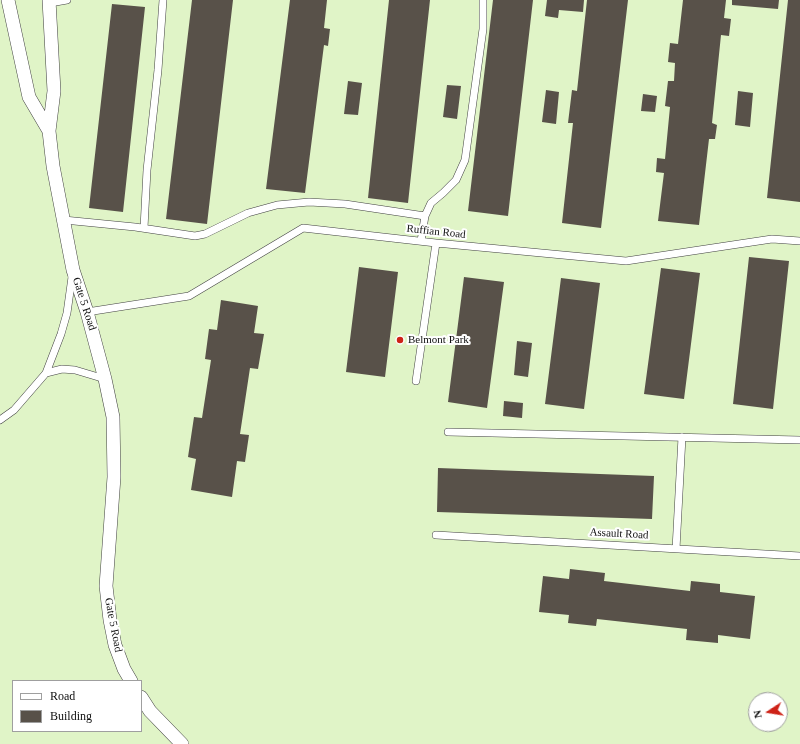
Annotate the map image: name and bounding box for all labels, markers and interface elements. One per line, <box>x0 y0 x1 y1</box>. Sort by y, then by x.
street label: Ruffian Road <box>406 222 466 242</box>
street label: Gate 5 Road <box>69 276 99 332</box>
place label: Belmont Park <box>408 333 469 347</box>
marker: Belmont Park <box>395 335 405 345</box>
street label: Assault Road <box>589 526 649 542</box>
street label: Gate 5 Road <box>101 597 125 653</box>
legend <box>12 680 142 732</box>
text: Road <box>50 689 75 703</box>
north arrow <box>748 692 788 732</box>
text: Building <box>50 709 92 723</box>
text: N <box>751 709 764 719</box>

